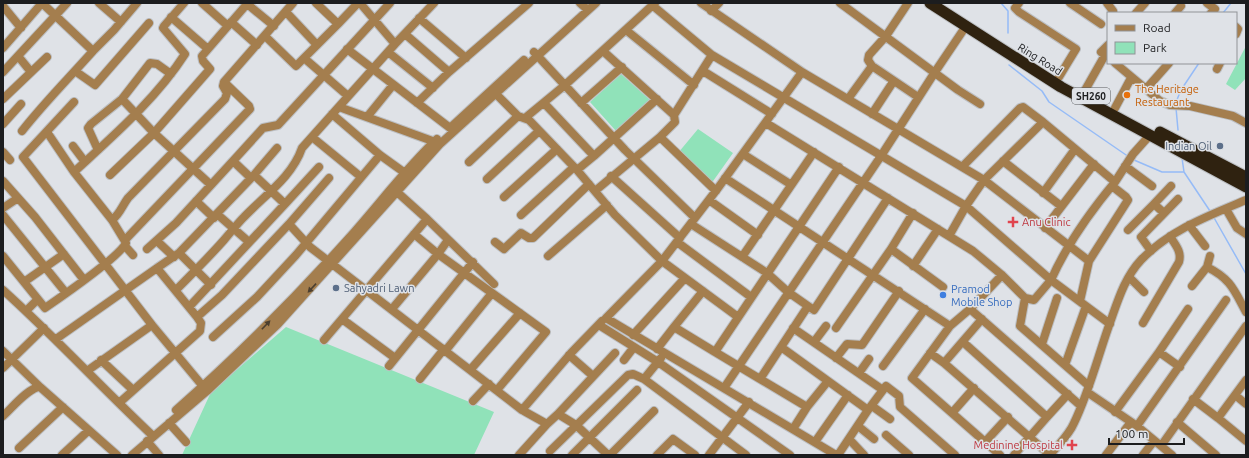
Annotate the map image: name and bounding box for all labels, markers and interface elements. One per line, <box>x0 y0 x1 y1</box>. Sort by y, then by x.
legend <box>1107 12 1237 64</box>
text: Road <box>1143 21 1171 34</box>
street label: Ring Road <box>1016 41 1064 77</box>
text: Park <box>1143 41 1167 54</box>
place label: The Heritage Restaurant <box>1135 83 1199 108</box>
road number: SH260 <box>1072 88 1110 104</box>
marker: The Heritage Restaurant <box>1122 90 1132 100</box>
place label: Indian Oil <box>1165 140 1212 152</box>
marker: Indian Oil <box>1215 141 1225 151</box>
marker: Anu Clinic <box>1007 216 1019 228</box>
place label: Anu Clinic <box>1022 216 1071 228</box>
place label: Sahyadri Lawn <box>344 282 414 294</box>
one-way arrow <box>307 283 316 293</box>
marker: Sahyadri Lawn <box>331 283 341 293</box>
place label: Pramod Mobile Shop <box>951 283 1013 308</box>
marker: Pramod Mobile Shop <box>938 290 948 300</box>
one-way arrow <box>261 320 271 330</box>
scale bar <box>1109 420 1184 446</box>
text: 100 m <box>1115 427 1148 440</box>
place label: Medinine Hospital <box>974 439 1063 451</box>
marker: Medinine Hospital <box>1066 439 1078 451</box>

